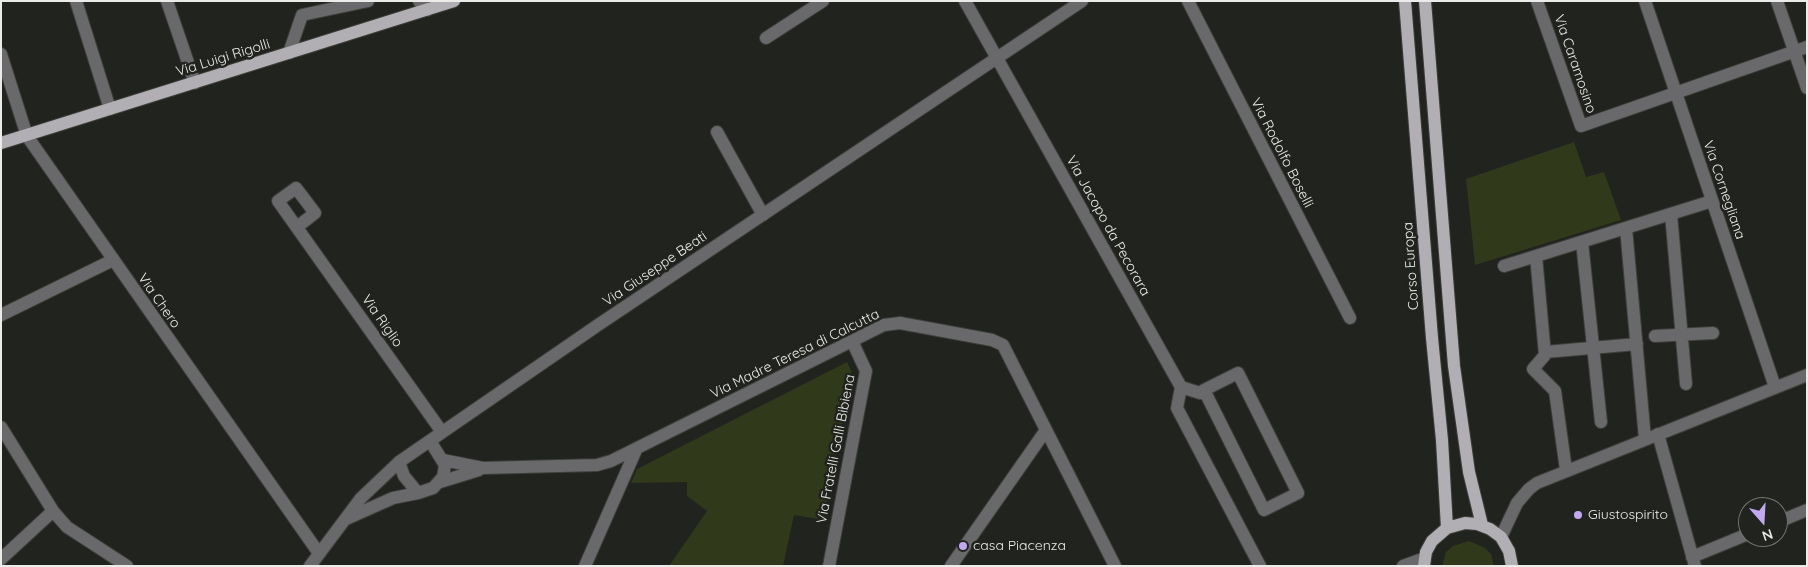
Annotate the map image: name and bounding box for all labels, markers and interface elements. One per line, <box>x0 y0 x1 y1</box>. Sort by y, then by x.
street label: Via Caramosino <box>1550 12 1600 116</box>
street label: Via Luigi Rigolli <box>174 36 272 80</box>
street label: Via Rodolfo Boselli <box>1247 95 1317 211</box>
street label: Via Cornegliana <box>1699 138 1749 242</box>
street label: Via Jacopo da Pecorara <box>1062 153 1154 299</box>
street label: Corso Europa <box>1400 221 1422 311</box>
street label: Via Giuseppe Beati <box>600 228 710 310</box>
street label: Via Chero <box>134 270 184 332</box>
street label: Via Riglio <box>358 291 406 351</box>
street label: Via Madre Teresa di Calcutta <box>708 306 882 402</box>
street label: Via Fratelli Galli Bibiena <box>813 373 859 525</box>
north arrow <box>1738 497 1788 547</box>
place label: Giustospirito <box>1588 507 1668 523</box>
marker: Giustospirito <box>1572 509 1584 521</box>
text: N <box>1760 525 1775 545</box>
place label: casa Piacenza <box>973 538 1066 554</box>
marker: casa Piacenza <box>957 540 969 552</box>

